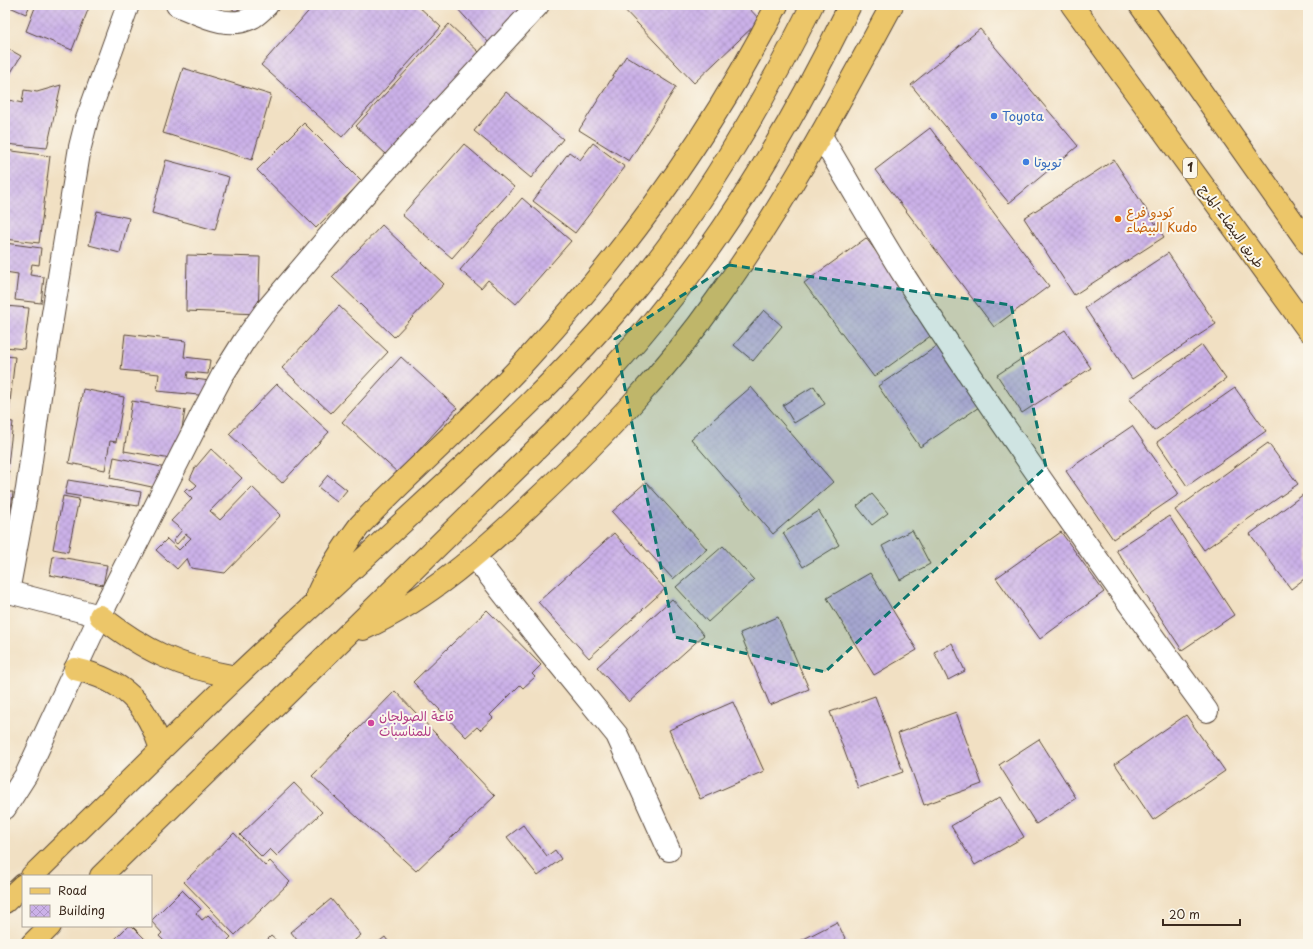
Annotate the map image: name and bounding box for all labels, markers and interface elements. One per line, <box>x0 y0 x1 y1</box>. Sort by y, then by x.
place label: Toyota <box>1002 106 1045 125</box>
marker: Toyota <box>989 111 999 121</box>
place label: تويوتا <box>1034 152 1062 171</box>
marker: تويوتا <box>1021 157 1031 167</box>
road number: 1 <box>1183 158 1197 178</box>
street label: طريق البيضاء-المرج <box>1195 180 1269 272</box>
place label: كودو فرع البيضاء Kudo <box>1126 202 1197 236</box>
marker: كودو فرع البيضاء Kudo <box>1113 214 1123 224</box>
place label: قاعة الصولجان للمناسبات <box>379 706 454 740</box>
marker: قاعة الصولجان للمناسبات <box>366 718 376 728</box>
legend <box>22 875 152 927</box>
text: Road <box>58 881 87 899</box>
text: Building <box>58 901 105 919</box>
scale bar <box>1163 901 1240 927</box>
text: 20 m <box>1169 905 1200 923</box>

